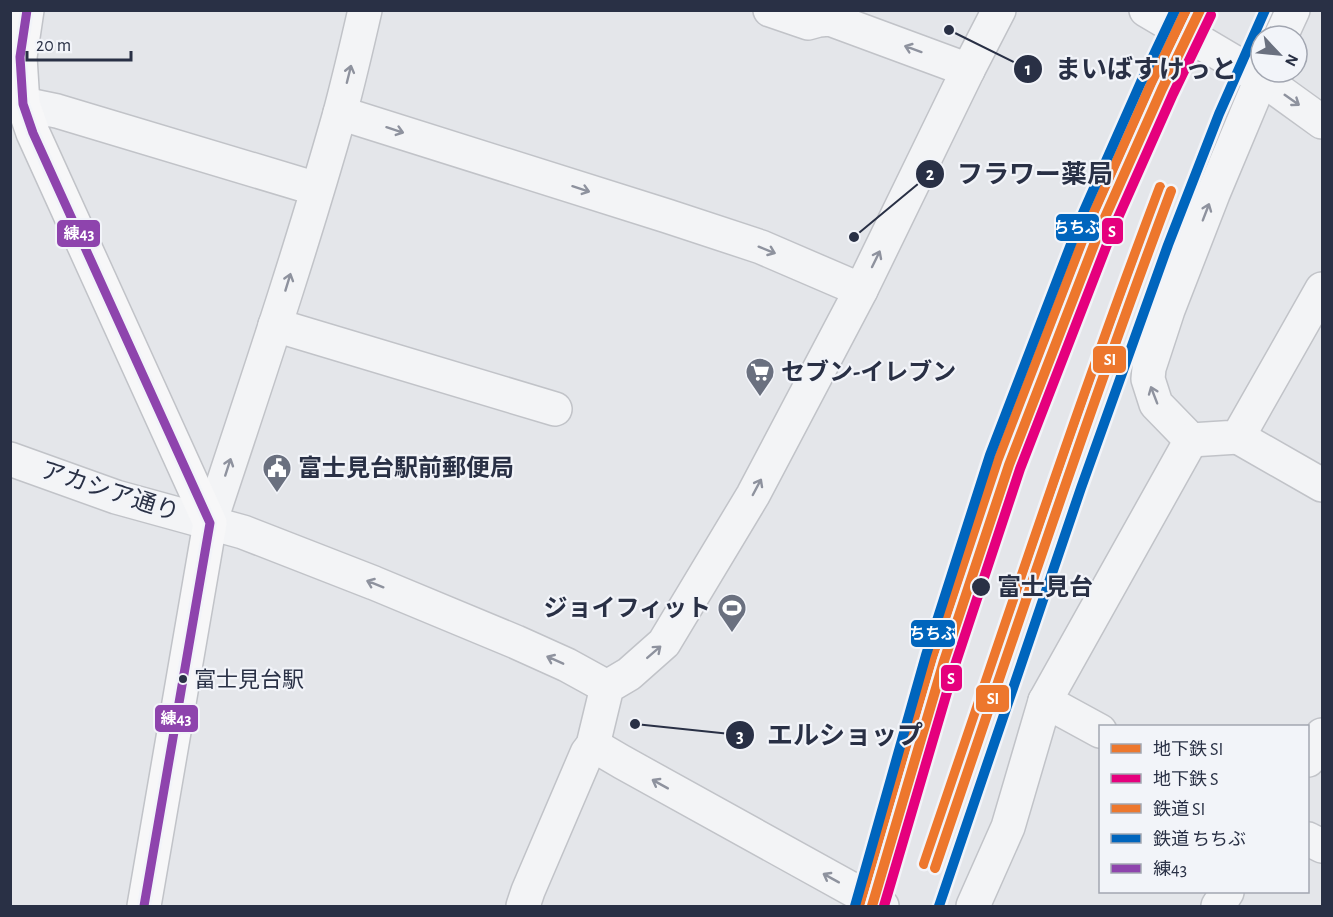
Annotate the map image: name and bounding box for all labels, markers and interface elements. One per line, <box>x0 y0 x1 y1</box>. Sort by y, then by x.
scale bar <box>27 24 130 62</box>
north arrow <box>1249 24 1309 84</box>
text: 20 m <box>36 37 71 55</box>
one-way arrow <box>904 43 923 54</box>
callout: まいばすけっと <box>1013 47 1249 91</box>
text: N <box>1282 52 1301 69</box>
text: まいばすけっと <box>1055 55 1237 83</box>
text: 1 <box>1025 61 1031 79</box>
one-way arrow <box>344 65 356 84</box>
one-way arrow <box>1283 94 1299 106</box>
one-way arrow <box>386 126 405 137</box>
callout: フラワー薬局 <box>915 152 1125 196</box>
text: フラワー薬局 <box>957 160 1113 188</box>
text: 2 <box>926 166 935 184</box>
one-way arrow <box>571 184 590 195</box>
one-way arrow <box>1202 203 1213 222</box>
line badge: ちちぶ <box>1055 213 1100 242</box>
line badge: S <box>1101 217 1124 245</box>
line badge: 練43 <box>56 219 101 248</box>
text: ちちぶ <box>1053 219 1101 236</box>
text: S <box>1108 224 1116 240</box>
text: 練43 <box>64 225 95 242</box>
one-way arrow <box>757 245 775 256</box>
one-way arrow <box>871 250 882 268</box>
one-way arrow <box>283 273 294 292</box>
line badge: SI <box>1092 345 1127 374</box>
text: SI <box>1104 352 1116 368</box>
supermarket icon: セブン-イレブン <box>744 356 776 398</box>
place label: セブン-イレブン <box>781 359 956 385</box>
one-way arrow <box>1147 387 1158 405</box>
public building icon: 富士見台駅前郵便局 <box>261 452 293 494</box>
place label: 富士見台駅前郵便局 <box>298 455 514 481</box>
street label: アカシア通り <box>38 457 182 526</box>
one-way arrow <box>224 458 235 477</box>
one-way arrow <box>752 479 763 497</box>
place label: 富士見台 <box>997 574 1093 600</box>
marker: 富士見台 <box>970 576 992 598</box>
one-way arrow <box>367 578 385 589</box>
sports icon: ジョイフィット <box>716 592 748 634</box>
place label: ジョイフィット <box>543 596 711 621</box>
line badge: ちちぶ <box>910 619 956 648</box>
text: ちちぶ <box>909 625 957 642</box>
one-way arrow <box>646 645 661 659</box>
one-way arrow <box>547 653 565 665</box>
line badge: S <box>940 664 963 692</box>
place label: 富士見台駅 <box>194 668 304 691</box>
text: S <box>947 671 955 687</box>
marker: 富士見台駅 <box>177 673 189 685</box>
line badge: SI <box>975 684 1010 713</box>
text: SI <box>987 691 999 707</box>
line badge: 練43 <box>154 704 199 733</box>
text: 練43 <box>161 710 192 727</box>
callout: エルショップ <box>725 713 935 757</box>
text: エルショップ <box>767 721 923 749</box>
legend <box>1099 725 1309 893</box>
text: 3 <box>736 728 744 746</box>
text: 地下鉄 SI <box>1153 740 1223 759</box>
text: 地下鉄 S <box>1153 770 1218 789</box>
one-way arrow <box>652 778 670 789</box>
text: 鉄道 SI <box>1153 799 1205 819</box>
text: 鉄道 ちちぶ <box>1153 829 1246 849</box>
text: 練43 <box>1153 859 1187 879</box>
one-way arrow <box>823 872 840 884</box>

